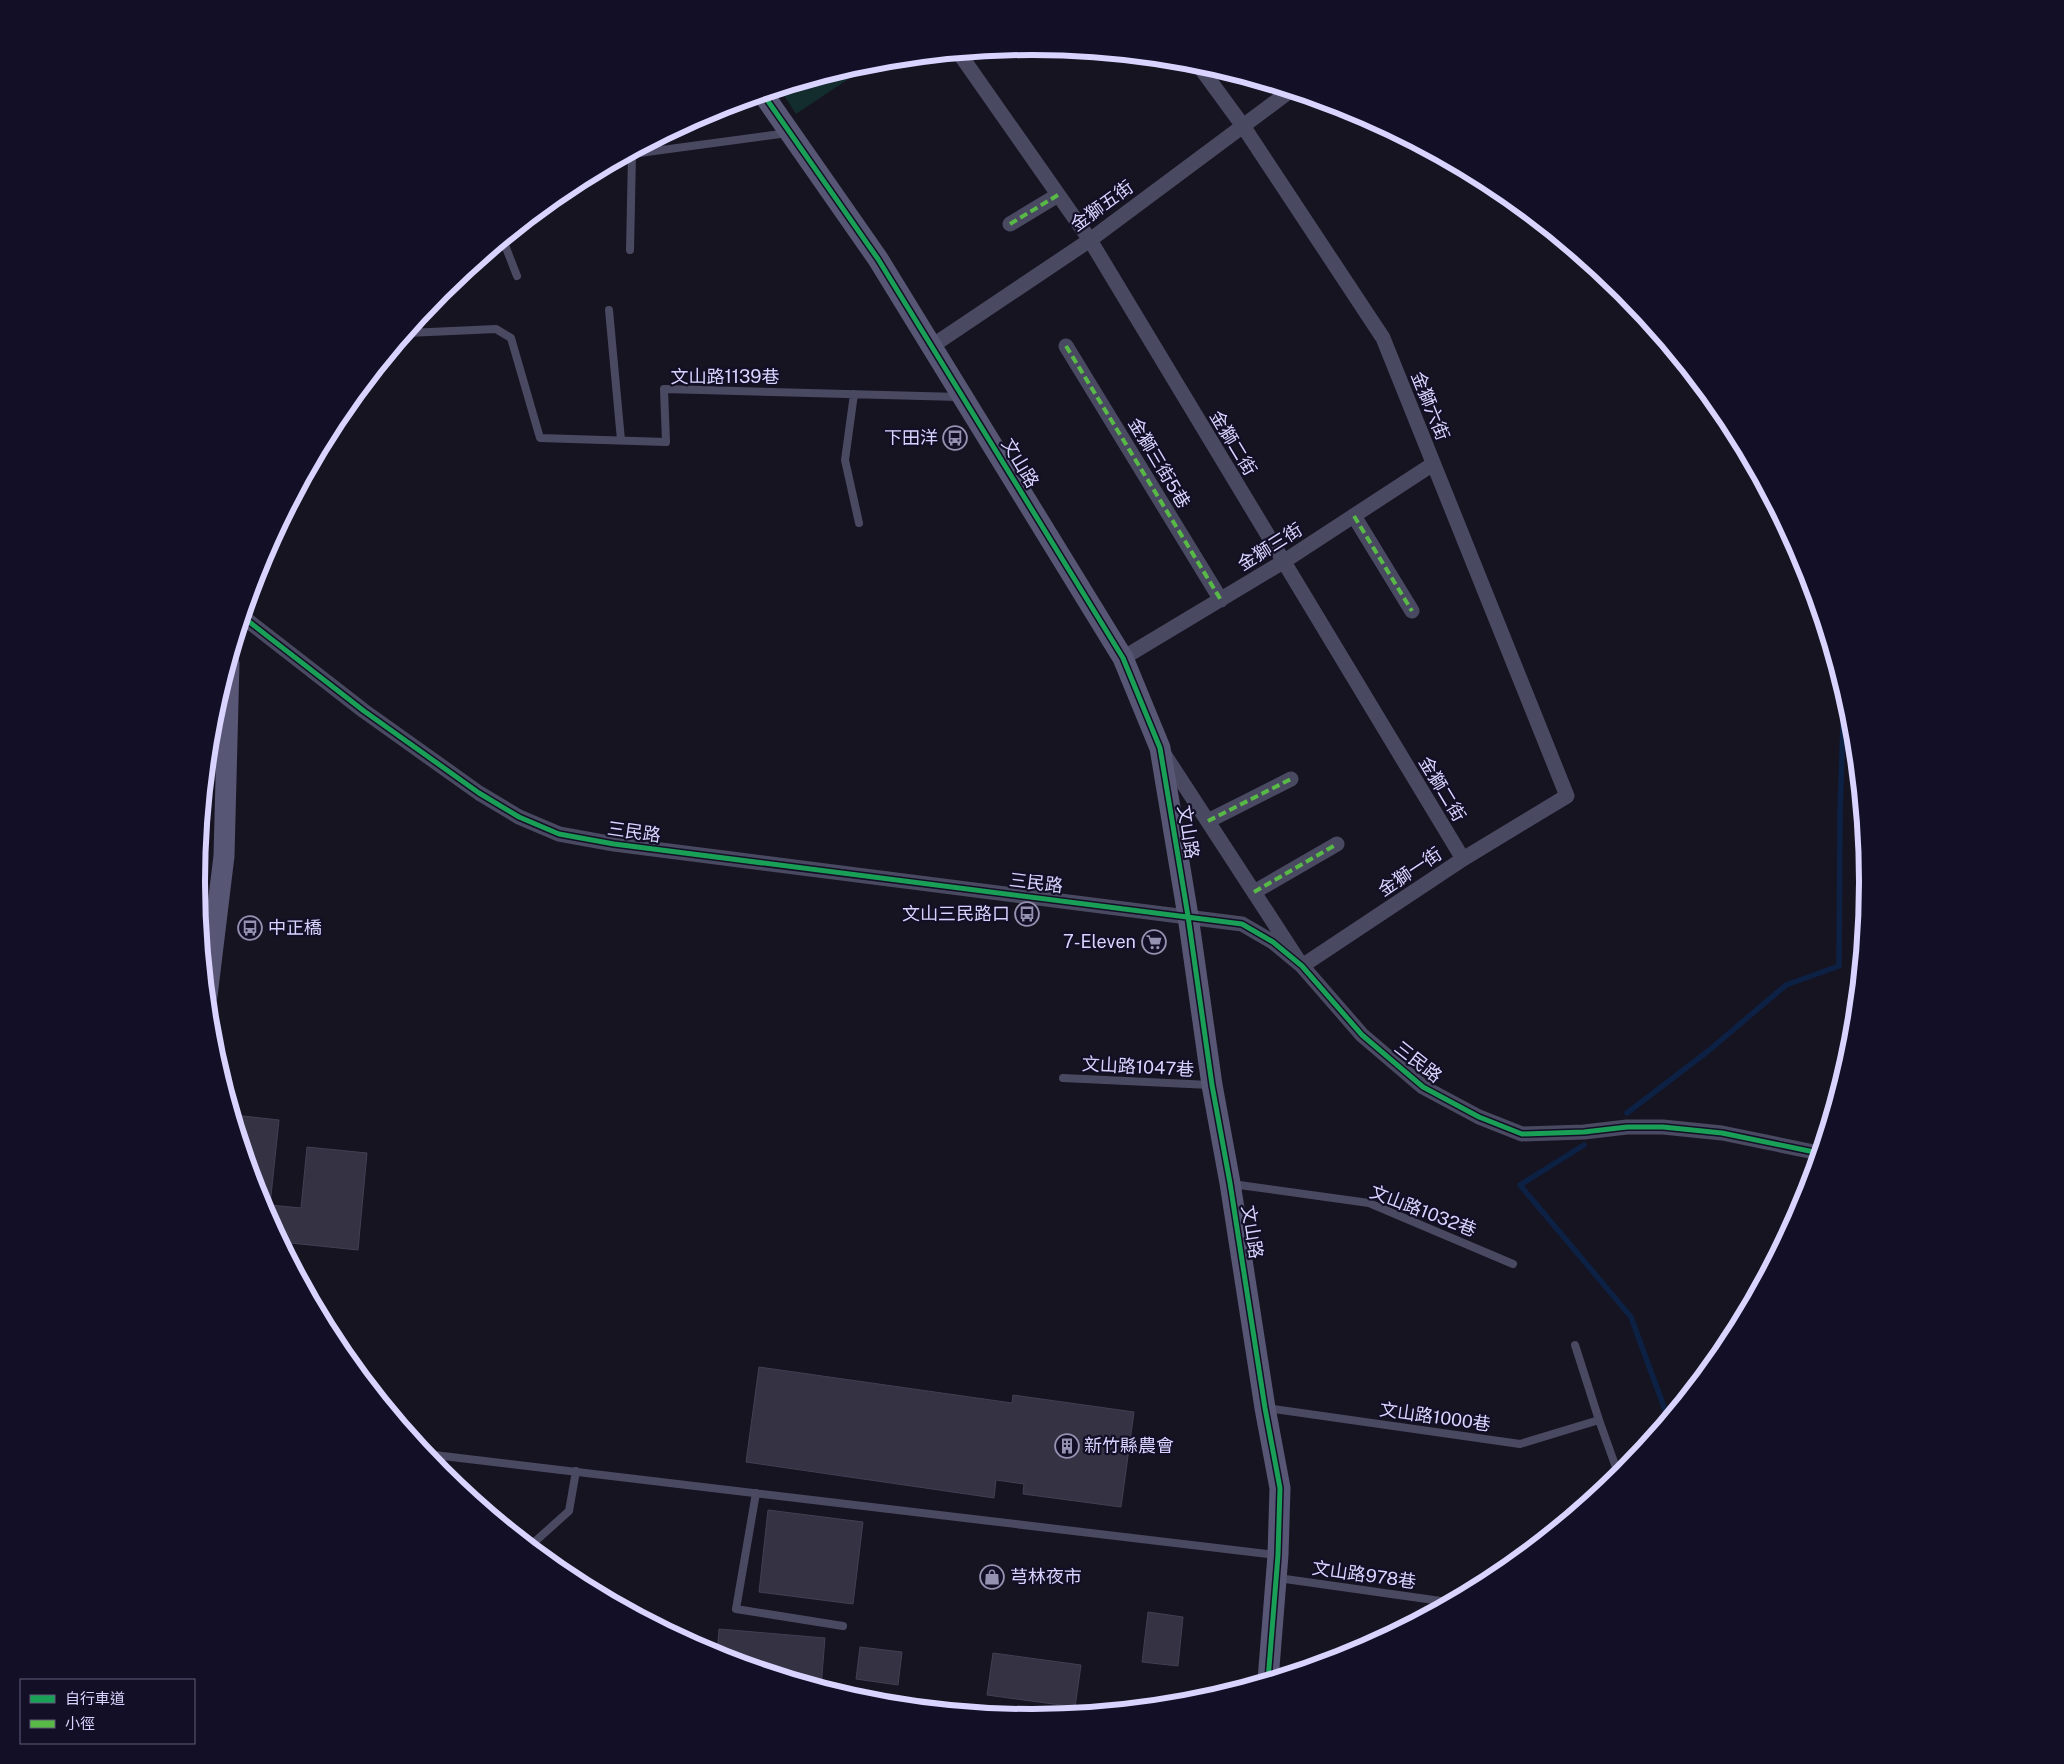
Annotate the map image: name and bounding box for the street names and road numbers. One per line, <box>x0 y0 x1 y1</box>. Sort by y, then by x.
street label: 金獅五街 <box>1066 176 1137 235</box>
street label: 文山路1139巷 <box>670 366 780 387</box>
street label: 金獅六街 <box>1407 369 1454 443</box>
street label: 金獅二街 <box>1206 406 1261 479</box>
street label: 金獅三街5巷 <box>1124 414 1195 512</box>
street label: 文山路 <box>998 434 1043 491</box>
street label: 金獅三街 <box>1234 519 1306 575</box>
street label: 金獅二街 <box>1415 752 1470 825</box>
street label: 文山路 <box>1174 804 1203 860</box>
street label: 三民路 <box>606 817 662 846</box>
street label: 金獅一街 <box>1374 843 1445 900</box>
street label: 三民路 <box>1008 869 1064 896</box>
street label: 三民路 <box>1391 1037 1446 1087</box>
street label: 文山路1047巷 <box>1081 1053 1195 1080</box>
street label: 文山路1032巷 <box>1367 1181 1479 1240</box>
street label: 文山路 <box>1238 1204 1267 1260</box>
street label: 文山路1000巷 <box>1378 1398 1492 1435</box>
street label: 文山路978巷 <box>1311 1557 1418 1592</box>

